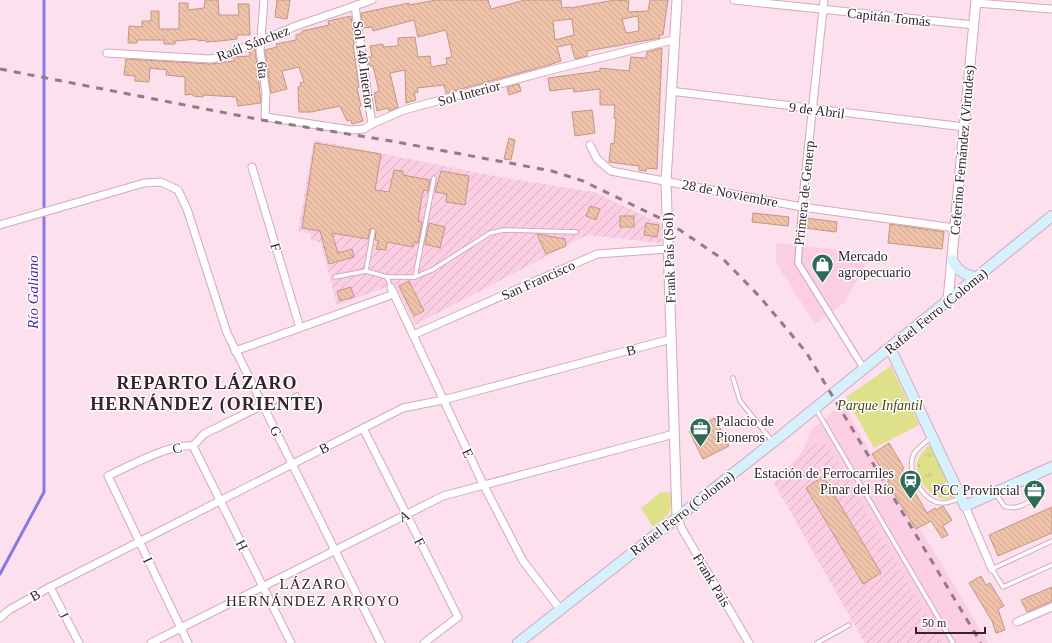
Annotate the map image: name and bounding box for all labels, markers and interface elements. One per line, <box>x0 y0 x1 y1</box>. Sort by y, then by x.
street label: Capitán Tomás <box>846 6 931 29</box>
street label: Sol 140 Interior <box>350 20 377 110</box>
street label: Raúl Sánchez <box>215 23 292 64</box>
street label: 6ta <box>254 61 271 80</box>
street label: Ceferino Fernández (Virtudes) <box>948 64 978 236</box>
street label: Sol Interior <box>436 78 502 109</box>
street label: 9 de Abril <box>788 100 846 121</box>
street label: Primera de Generp <box>792 140 817 246</box>
street label: 28 de Noviembre <box>681 177 779 210</box>
street label: Frank País (Sol) <box>660 212 680 304</box>
street label: F <box>267 241 284 253</box>
place label: Mercado agropecuario <box>838 249 911 280</box>
shop icon: Mercado agropecuario <box>809 251 835 284</box>
water label: Río Galiano <box>25 255 41 330</box>
street label: San Francisco <box>499 258 577 303</box>
street label: Rafael Ferro (Coloma) <box>882 265 991 358</box>
street label: B <box>625 342 638 359</box>
district label: REPARTO LÁZARO HERNÁNDEZ (ORIENTE) <box>90 372 324 415</box>
park label: Parque Infantil <box>836 398 923 413</box>
place label: Palacio de Pioneros <box>716 414 774 445</box>
office icon: Palacio de Pioneros <box>688 416 714 449</box>
street label: G <box>267 423 285 439</box>
street label: C <box>171 440 184 457</box>
street label: B <box>317 440 332 457</box>
street label: E <box>459 446 476 460</box>
place label: Estación de Ferrocarriles Pinar del Río <box>754 466 894 497</box>
street label: Rafael Ferro (Coloma) <box>627 468 738 559</box>
station icon: Estación de Ferrocarriles Pinar del Río <box>897 468 923 501</box>
office icon: PCC Provincial <box>1022 477 1048 510</box>
place label: PCC Provincial <box>932 483 1020 498</box>
street label: A <box>396 507 413 525</box>
street label: F <box>411 535 428 549</box>
street label: H <box>233 537 251 553</box>
street label: Frank País <box>690 551 733 610</box>
street label: I <box>140 555 155 566</box>
district label: LÁZARO HERNÁNDEZ ARROYO <box>226 576 400 609</box>
street label: B <box>28 587 43 604</box>
street label: J <box>56 609 72 622</box>
scale bar <box>916 609 985 635</box>
text: 50 m <box>922 616 947 630</box>

